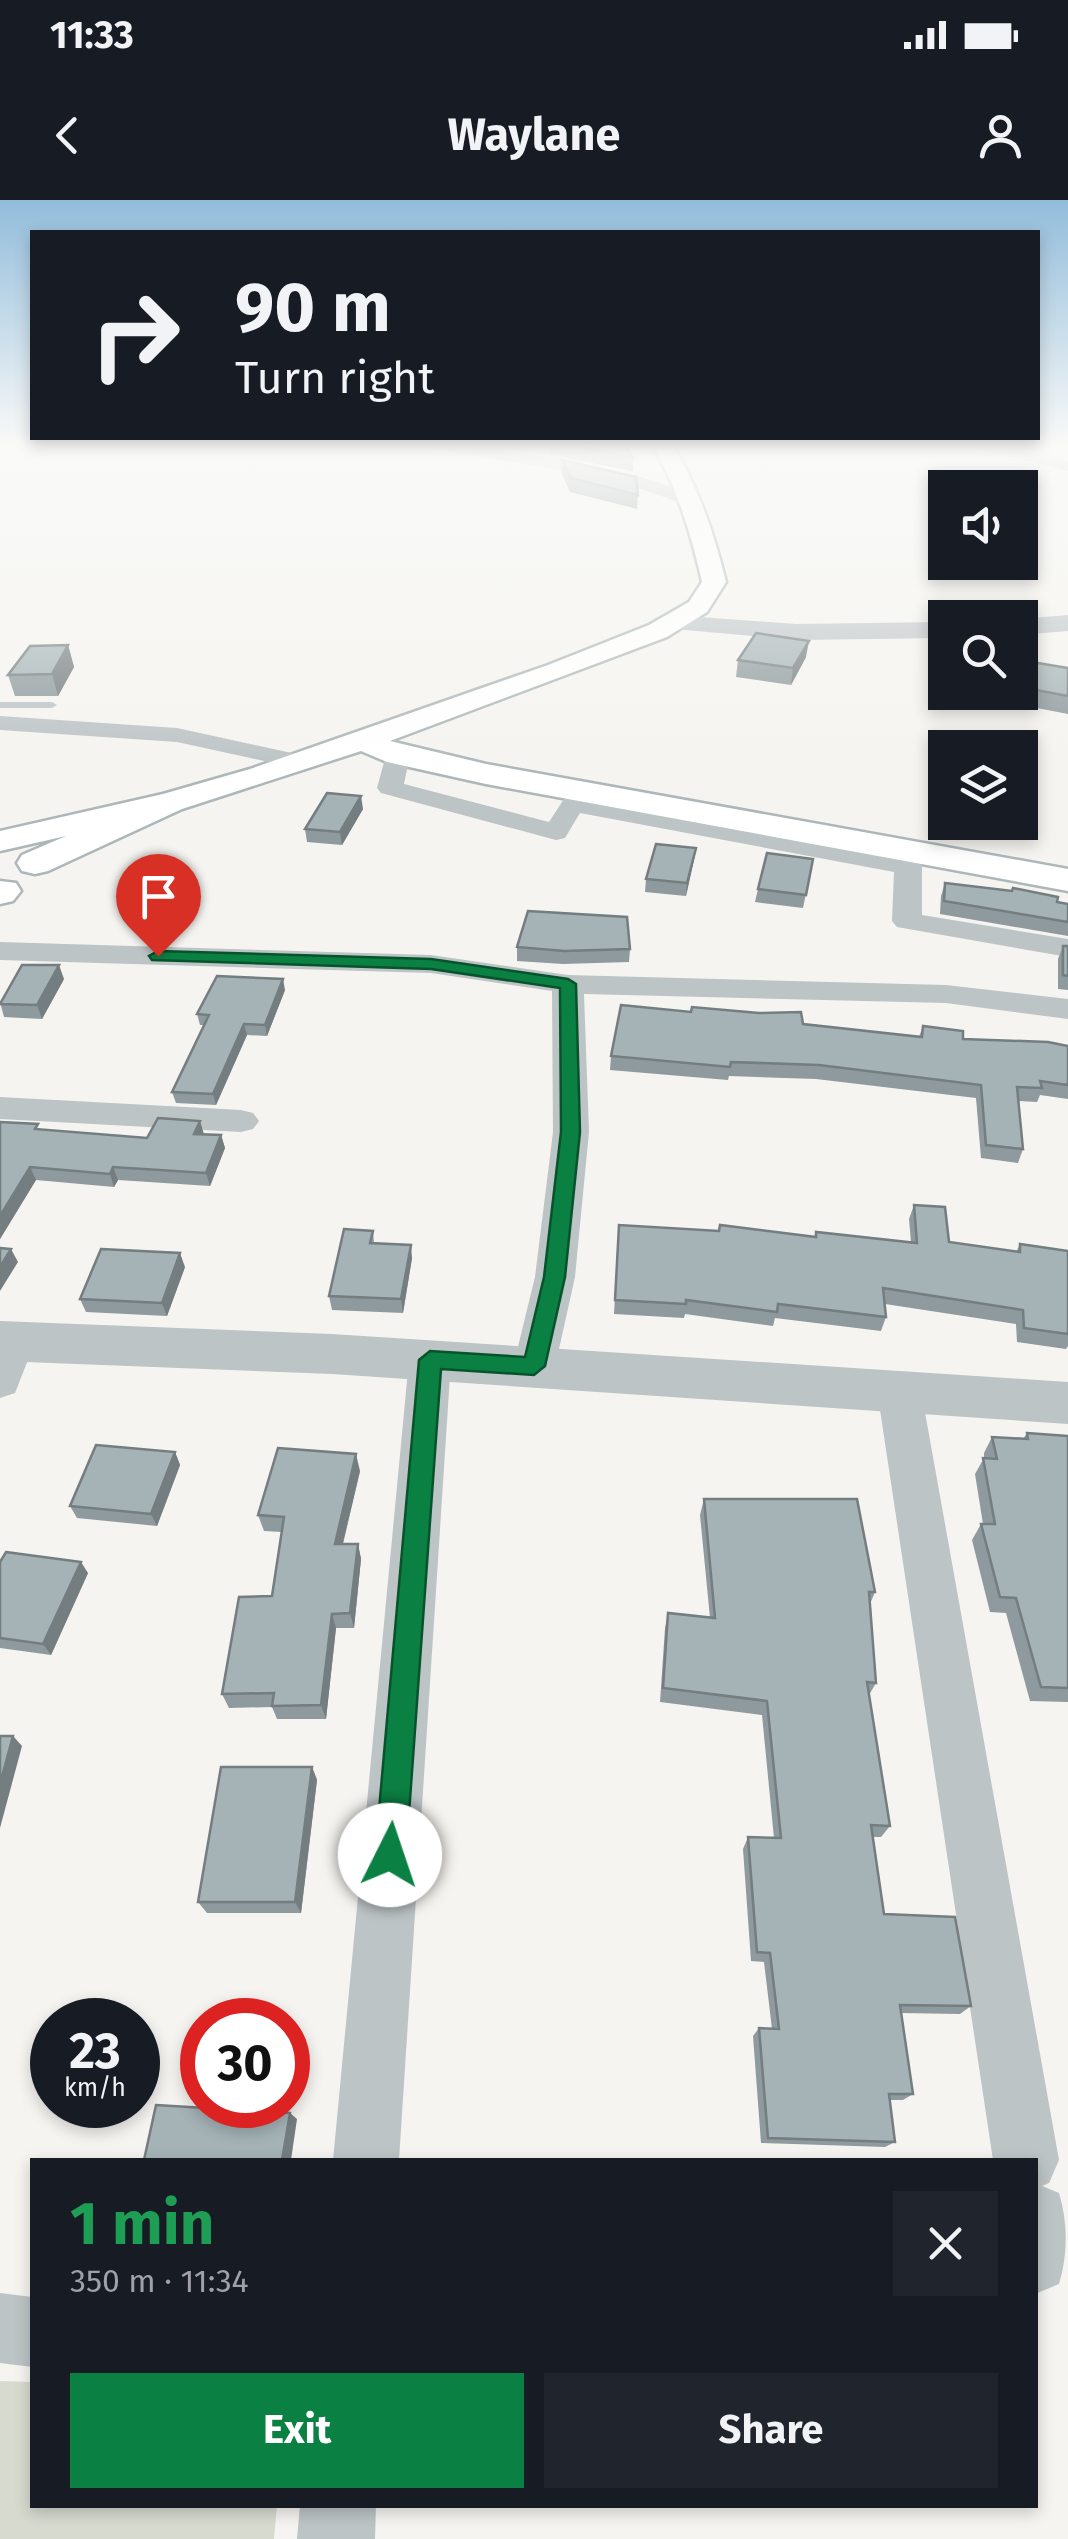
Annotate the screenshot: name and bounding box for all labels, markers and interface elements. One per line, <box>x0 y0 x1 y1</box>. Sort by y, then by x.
text: 11:33 <box>50 12 134 58</box>
icon: back <box>40 108 95 163</box>
text: Waylane <box>448 108 620 162</box>
icon: person <box>973 108 1028 163</box>
text: 90 m <box>235 266 391 350</box>
icon: right <box>70 270 200 400</box>
text: Turn right <box>235 351 434 405</box>
map controls <box>928 470 1038 840</box>
button: sound <box>928 470 1038 580</box>
button: search <box>928 600 1038 710</box>
button: layers <box>928 730 1038 840</box>
pin <box>116 854 201 957</box>
icon: arrive <box>131 869 186 924</box>
position arrow <box>338 1803 442 1907</box>
speed limit sign: 30 <box>180 1998 310 2128</box>
text: 23 <box>69 2021 121 2081</box>
text: km/h <box>64 2073 126 2103</box>
text: 1 min <box>70 2188 214 2260</box>
button: close <box>893 2191 998 2296</box>
text: 350 m · 11:34 <box>70 2262 248 2300</box>
button: Exit <box>70 2373 524 2488</box>
button: Share <box>544 2373 998 2488</box>

